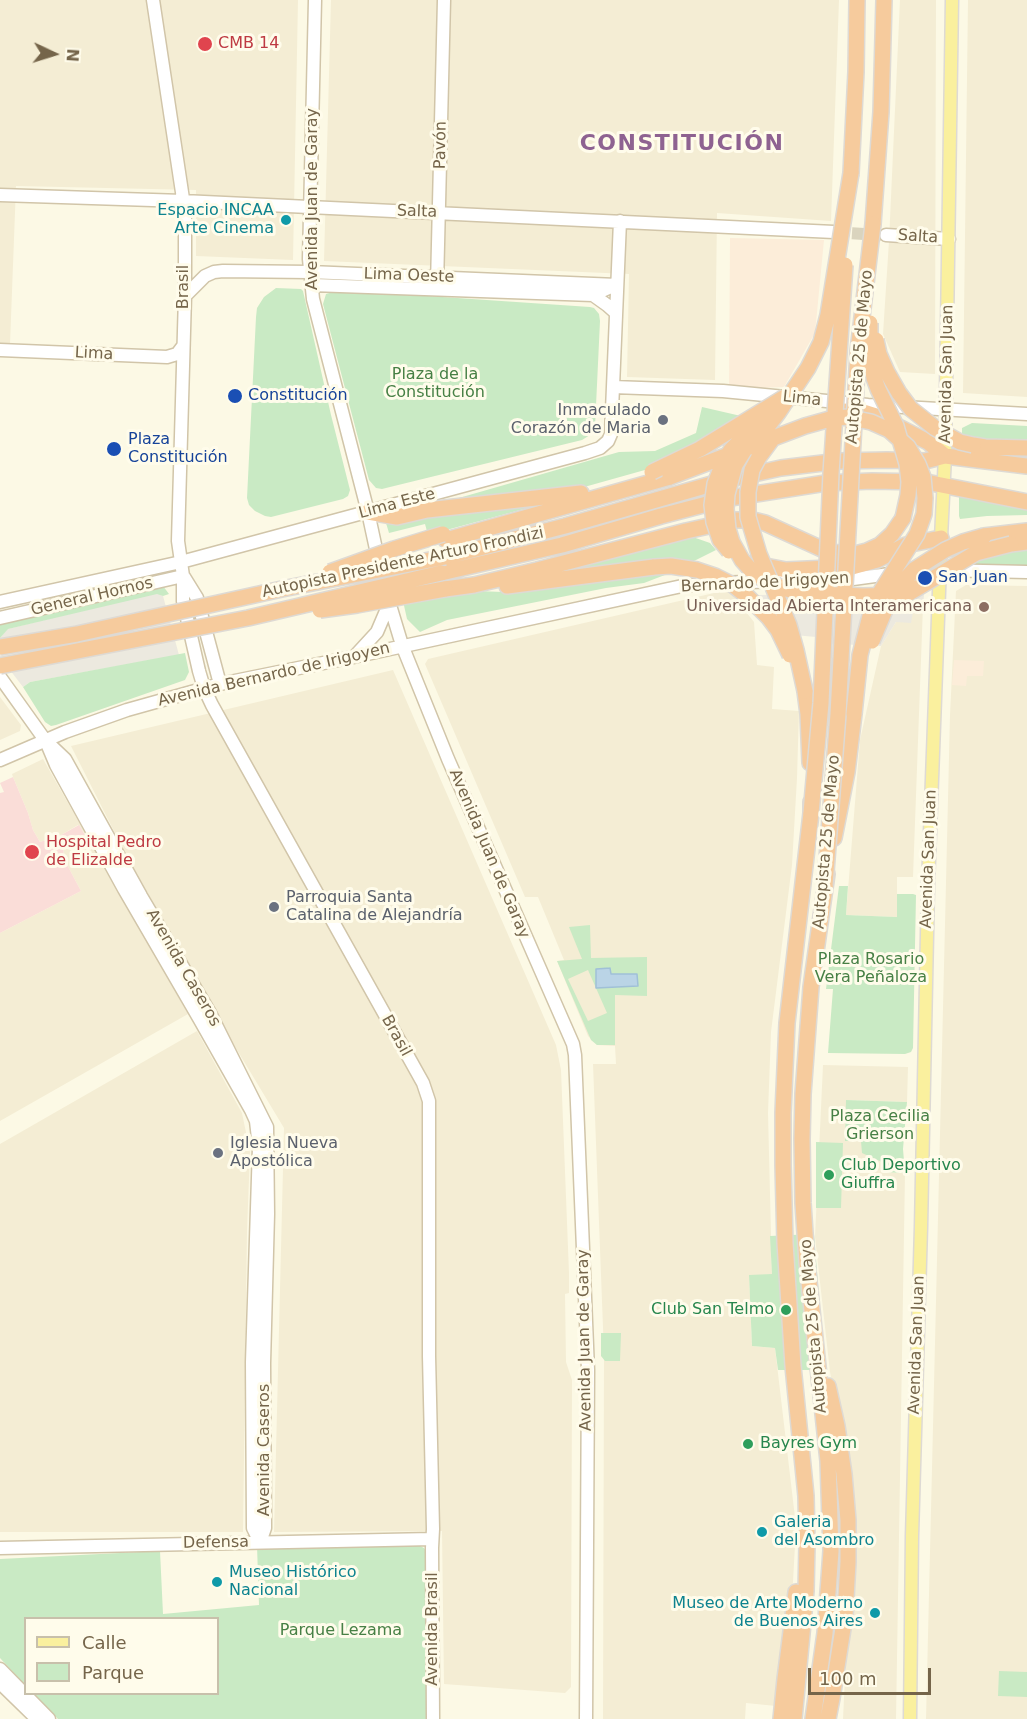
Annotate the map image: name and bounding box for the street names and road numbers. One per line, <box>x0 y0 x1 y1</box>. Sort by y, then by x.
street label: Avenida Juan de Garay <box>303 108 323 290</box>
street label: Pavón <box>431 121 451 169</box>
street label: Salta <box>396 202 438 222</box>
street label: Salta <box>897 226 939 248</box>
street label: Brasil <box>174 265 194 309</box>
street label: Lima Oeste <box>363 265 455 287</box>
street label: Autopista 25 de Mayo <box>843 269 877 445</box>
street label: Avenida San Juan <box>936 304 958 444</box>
street label: Lima <box>74 343 114 365</box>
street label: Lima <box>782 387 822 411</box>
street label: Lima Este <box>357 485 437 523</box>
street label: Autopista Presidente Arturo Frondizi <box>260 524 546 602</box>
street label: Bernardo de Irigoyen <box>680 569 850 597</box>
street label: General Hornos <box>29 574 155 620</box>
street label: Avenida Bernardo de Irigoyen <box>156 639 392 711</box>
street label: Autopista 25 de Mayo <box>810 754 844 930</box>
street label: Avenida Juan de Garay <box>445 766 533 942</box>
street label: Avenida San Juan <box>917 789 941 929</box>
street label: Avenida Caseros <box>142 906 224 1030</box>
street label: Brasil <box>377 1012 415 1060</box>
street label: Autopista 25 de Mayo <box>797 1238 831 1414</box>
street label: Avenida Juan de Garay <box>574 1249 596 1431</box>
street label: Avenida San Juan <box>905 1275 929 1415</box>
street label: Avenida Caseros <box>255 1384 275 1516</box>
street label: Defensa <box>183 1533 249 1553</box>
street label: Avenida Brasil <box>423 1572 443 1686</box>

